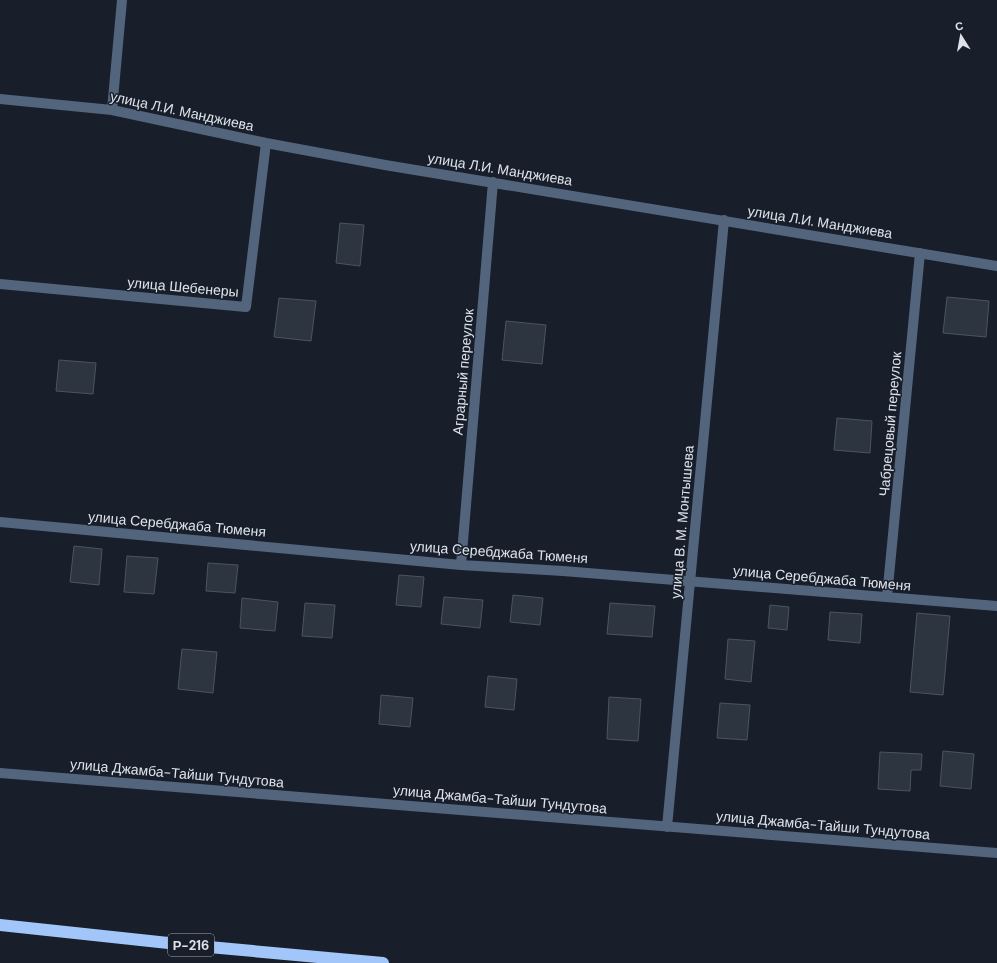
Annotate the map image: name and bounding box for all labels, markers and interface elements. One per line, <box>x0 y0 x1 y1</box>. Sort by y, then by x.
north arrow <box>941 16 981 56</box>
text: С <box>954 19 964 34</box>
street label: улица Л.И. Манджиева <box>109 87 256 135</box>
street label: улица Л.И. Манджиева <box>426 149 574 189</box>
street label: улица Л.И. Манджиева <box>746 202 894 242</box>
street label: улица Шебенеры <box>127 273 239 301</box>
street label: Аграрный переулок <box>449 307 478 436</box>
street label: Чабрецовый переулок <box>875 350 905 497</box>
street label: улица В. М. Монтышева <box>666 444 698 600</box>
street label: улица Серебджаба Тюменя <box>87 507 267 541</box>
street label: улица Серебджаба Тюменя <box>409 537 589 567</box>
street label: улица Серебджаба Тюменя <box>732 561 912 595</box>
street label: улица Джамба-Тайши Тундутова <box>69 755 285 791</box>
street label: улица Джамба-Тайши Тундутова <box>392 781 608 817</box>
street label: улица Джамба-Тайши Тундутова <box>715 807 931 843</box>
road number: Р-216 <box>168 934 214 956</box>

